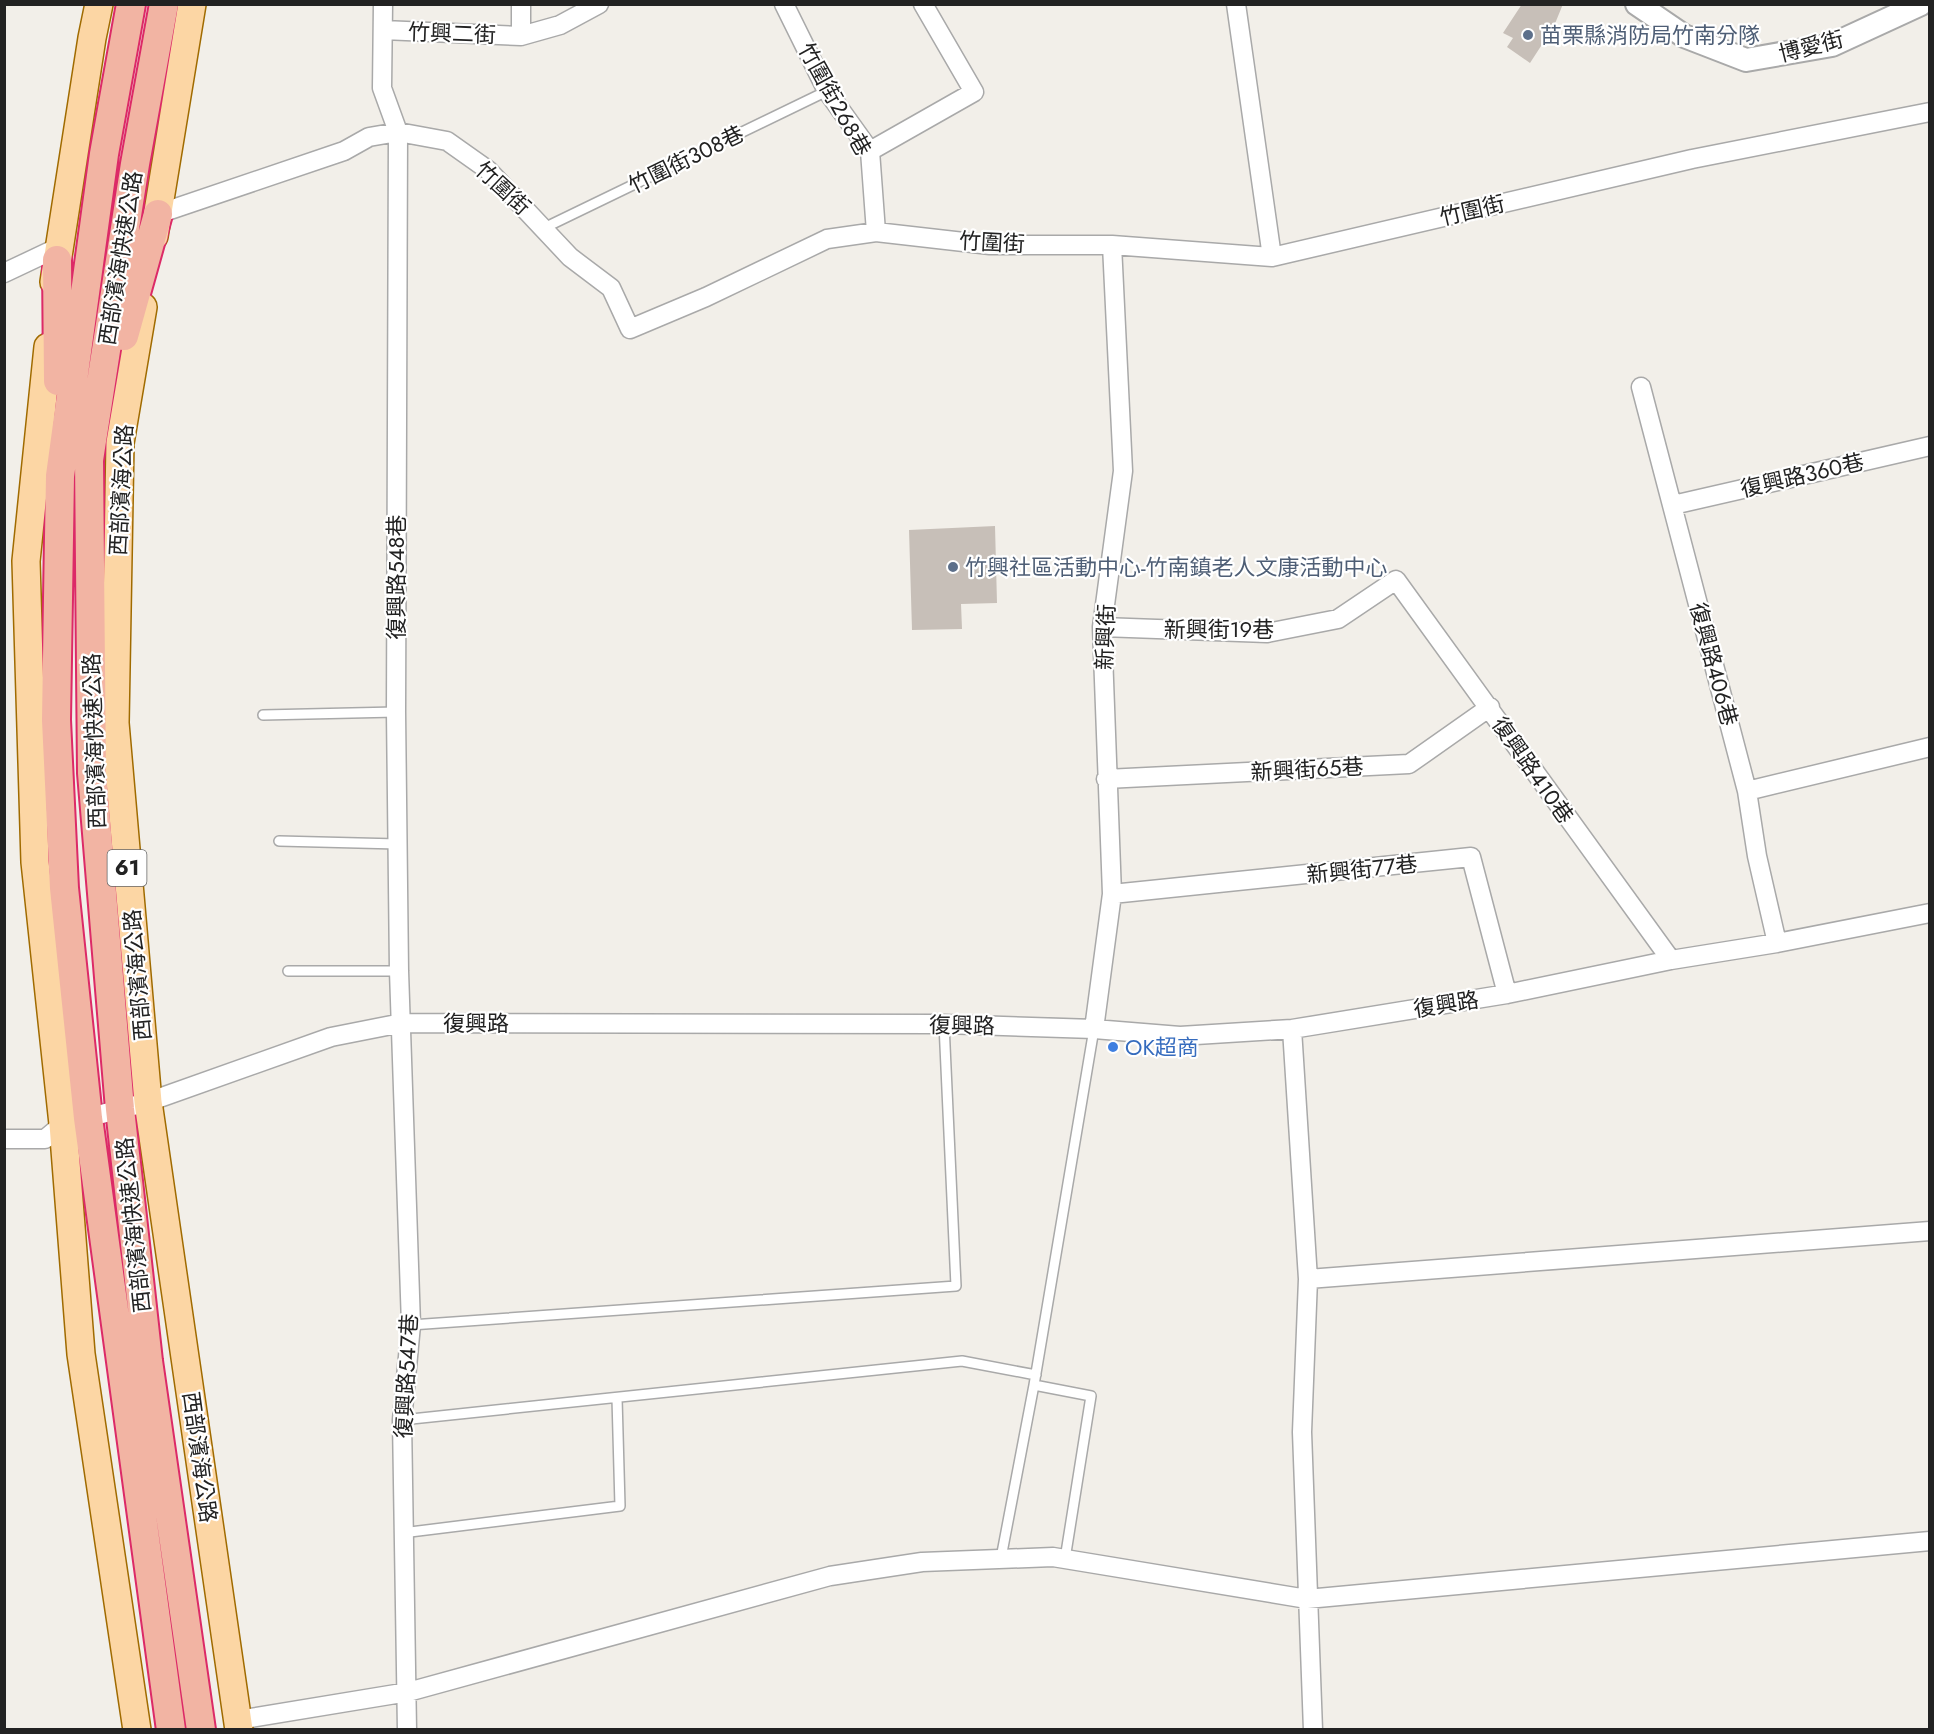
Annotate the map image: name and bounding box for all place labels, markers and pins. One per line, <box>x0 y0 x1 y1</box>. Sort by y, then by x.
place label: 苗栗縣消防局竹南分隊 <box>1540 19 1760 51</box>
marker: 苗栗縣消防局竹南分隊 <box>1521 28 1535 42</box>
place label: 竹興社區活動中心-竹南鎮老人文康活動中心 <box>965 551 1388 583</box>
marker: 竹興社區活動中心-竹南鎮老人文康活動中心 <box>946 560 960 574</box>
place label: OK超商 <box>1125 1031 1199 1063</box>
marker: OK超商 <box>1106 1040 1120 1054</box>

